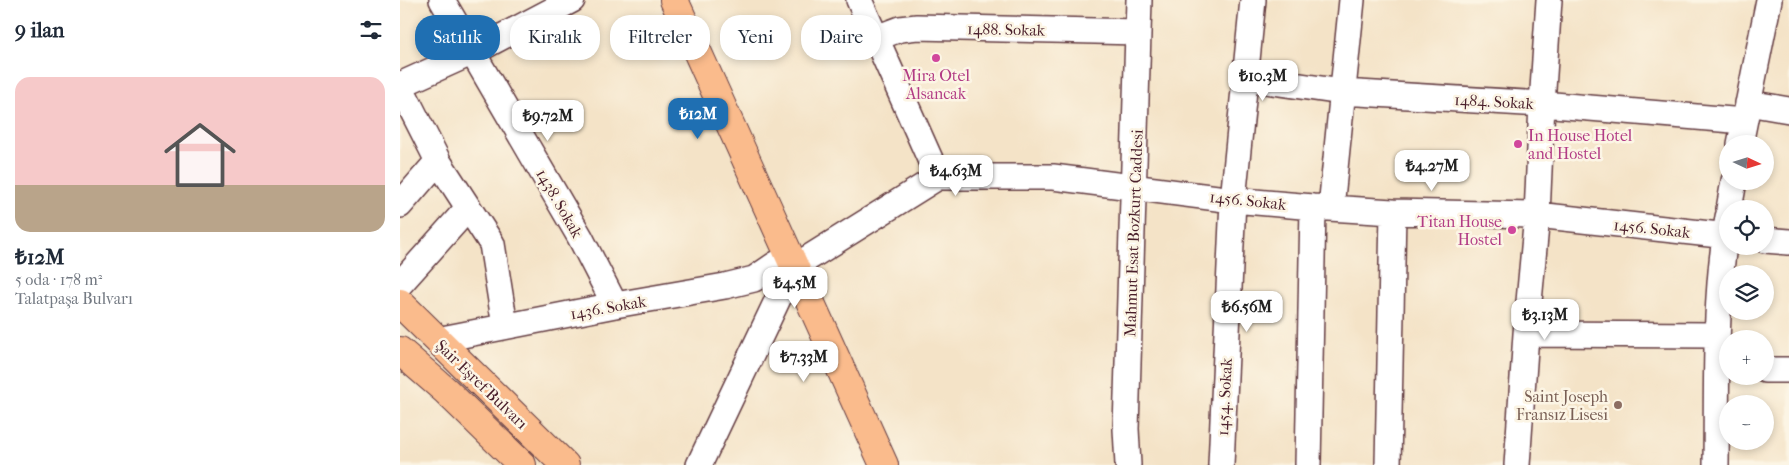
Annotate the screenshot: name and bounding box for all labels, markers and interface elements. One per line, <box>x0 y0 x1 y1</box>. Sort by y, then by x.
chip: Satılık <box>415 15 500 60</box>
chip: Kiralık <box>510 15 600 60</box>
chip: Filtreler <box>610 15 710 60</box>
chip: Yeni <box>720 15 791 60</box>
chip: Daire <box>801 15 881 60</box>
icon: filters <box>357 16 385 44</box>
text: 9 ilan <box>15 18 64 42</box>
street label: 1488. Sokak <box>967 19 1046 40</box>
marker: Mira Otel Alsancak <box>930 52 942 64</box>
pin: ₺10.3M <box>1222 59 1304 102</box>
place label: Mira Otel Alsancak <box>902 66 970 103</box>
text: ₺10.3M <box>1239 66 1287 85</box>
street label: 1484. Sokak <box>1454 90 1535 113</box>
pin: ₺12M <box>668 98 728 140</box>
pin: ₺9.72M <box>507 100 589 142</box>
text: ₺12M <box>679 104 717 123</box>
text: ₺9.72M <box>523 106 573 125</box>
icon: home <box>155 110 245 200</box>
place label: In House Hotel and Hostel <box>1528 126 1633 163</box>
street label: Mahmut Esat Bozkurt Caddesi <box>1120 129 1147 337</box>
north arrow <box>1719 135 1774 190</box>
map controls <box>1719 135 1774 450</box>
marker: In House Hotel and Hostel <box>1512 138 1524 150</box>
pin: ₺4.27M <box>1391 150 1473 192</box>
pin: ₺4.63M <box>915 154 997 197</box>
text: ₺4.27M <box>1406 156 1458 175</box>
text: ₺4.63M <box>930 161 982 180</box>
street label: 1438. Sokak <box>532 165 587 242</box>
street label: 1456. Sokak <box>1209 187 1288 214</box>
button: locate <box>1719 200 1774 255</box>
place label: Titan House Hostel <box>1417 212 1503 249</box>
street label: 1456. Sokak <box>1613 215 1692 242</box>
marker: Titan House Hostel <box>1506 224 1518 236</box>
text: ₺12M <box>15 245 65 269</box>
button: layers <box>1719 265 1774 320</box>
pin: ₺4.5M <box>760 266 830 309</box>
text: 5 oda · 178 m² <box>15 270 102 289</box>
text: ₺4.5M <box>773 273 817 292</box>
text: Talatpaşa Bulvarı <box>15 289 133 308</box>
pin: ₺6.56M <box>1206 290 1288 333</box>
street label: 1436. Sokak <box>569 291 648 324</box>
text: ₺6.56M <box>1222 297 1272 316</box>
pin: ₺3.13M <box>1504 298 1586 341</box>
text: ₺3.13M <box>1522 305 1568 324</box>
button: + <box>1719 330 1774 385</box>
street label: Şair Eşref Bulvarı <box>431 336 532 434</box>
pin: ₺7.33M <box>763 340 845 383</box>
text: ₺7.33M <box>780 347 828 366</box>
street label: 1454. Sokak <box>1213 357 1236 437</box>
place label: Saint Joseph Fransız Lisesi <box>1516 387 1608 424</box>
button: − <box>1719 395 1774 450</box>
marker: Saint Joseph Fransız Lisesi <box>1612 399 1624 411</box>

